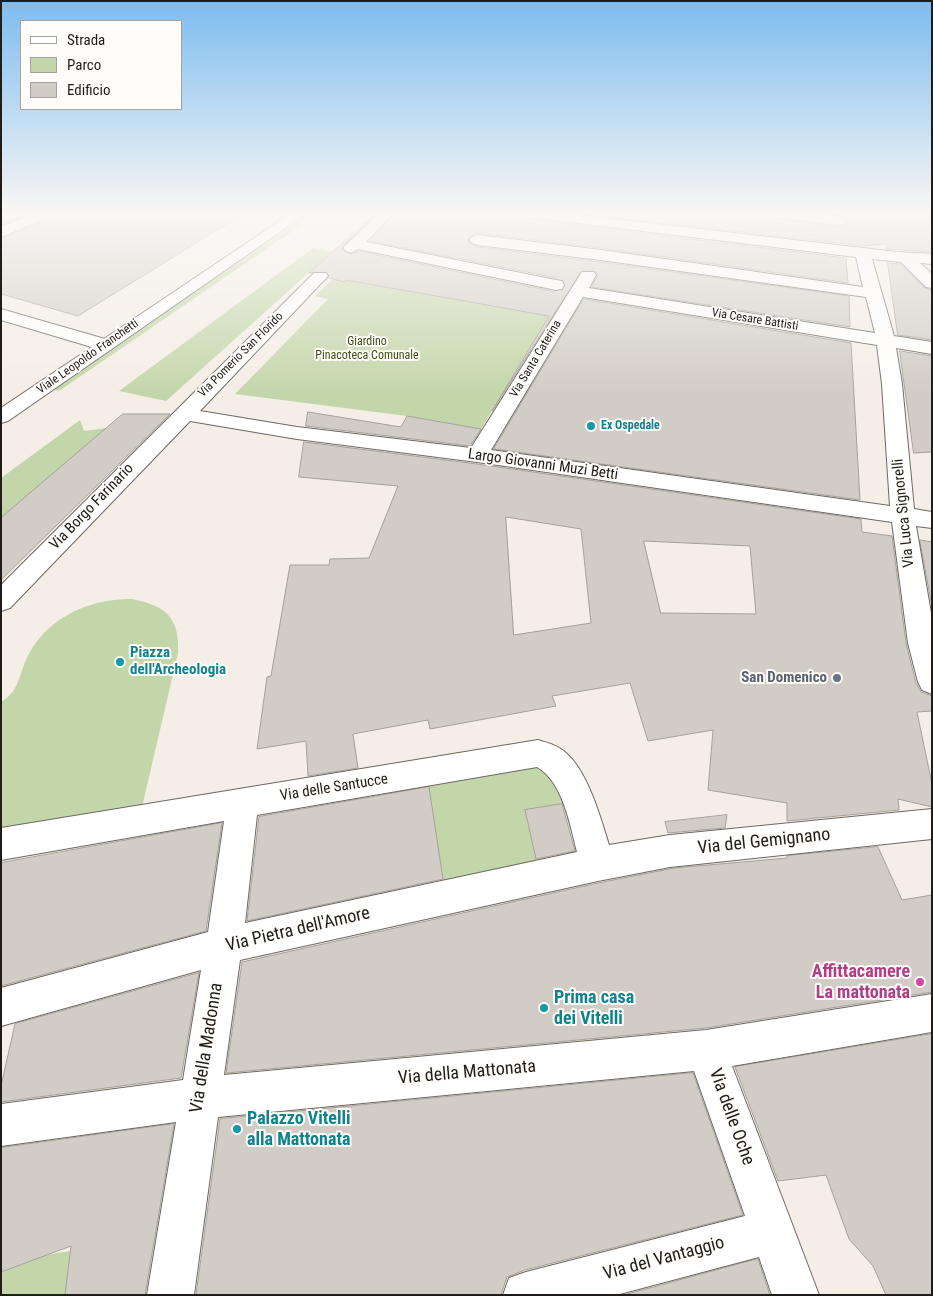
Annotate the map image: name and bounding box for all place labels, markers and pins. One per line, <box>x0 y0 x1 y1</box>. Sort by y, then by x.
place label: Ex Ospedale <box>601 419 660 433</box>
marker: Ex Ospedale <box>585 420 597 432</box>
place label: Piazza dell'Archeologia <box>130 644 226 679</box>
marker: Piazza dell'Archeologia <box>114 656 126 668</box>
place label: San Domenico <box>741 669 827 687</box>
marker: San Domenico <box>831 672 843 684</box>
place label: Affittacamere La mattonata <box>812 961 910 1004</box>
marker: Affittacamere La mattonata <box>914 976 926 988</box>
place label: Prima casa dei Vitelli <box>554 987 634 1030</box>
marker: Prima casa dei Vitelli <box>538 1002 550 1014</box>
place label: Palazzo Vitelli alla Mattonata <box>247 1108 351 1150</box>
marker: Palazzo Vitelli alla Mattonata <box>231 1123 243 1135</box>

